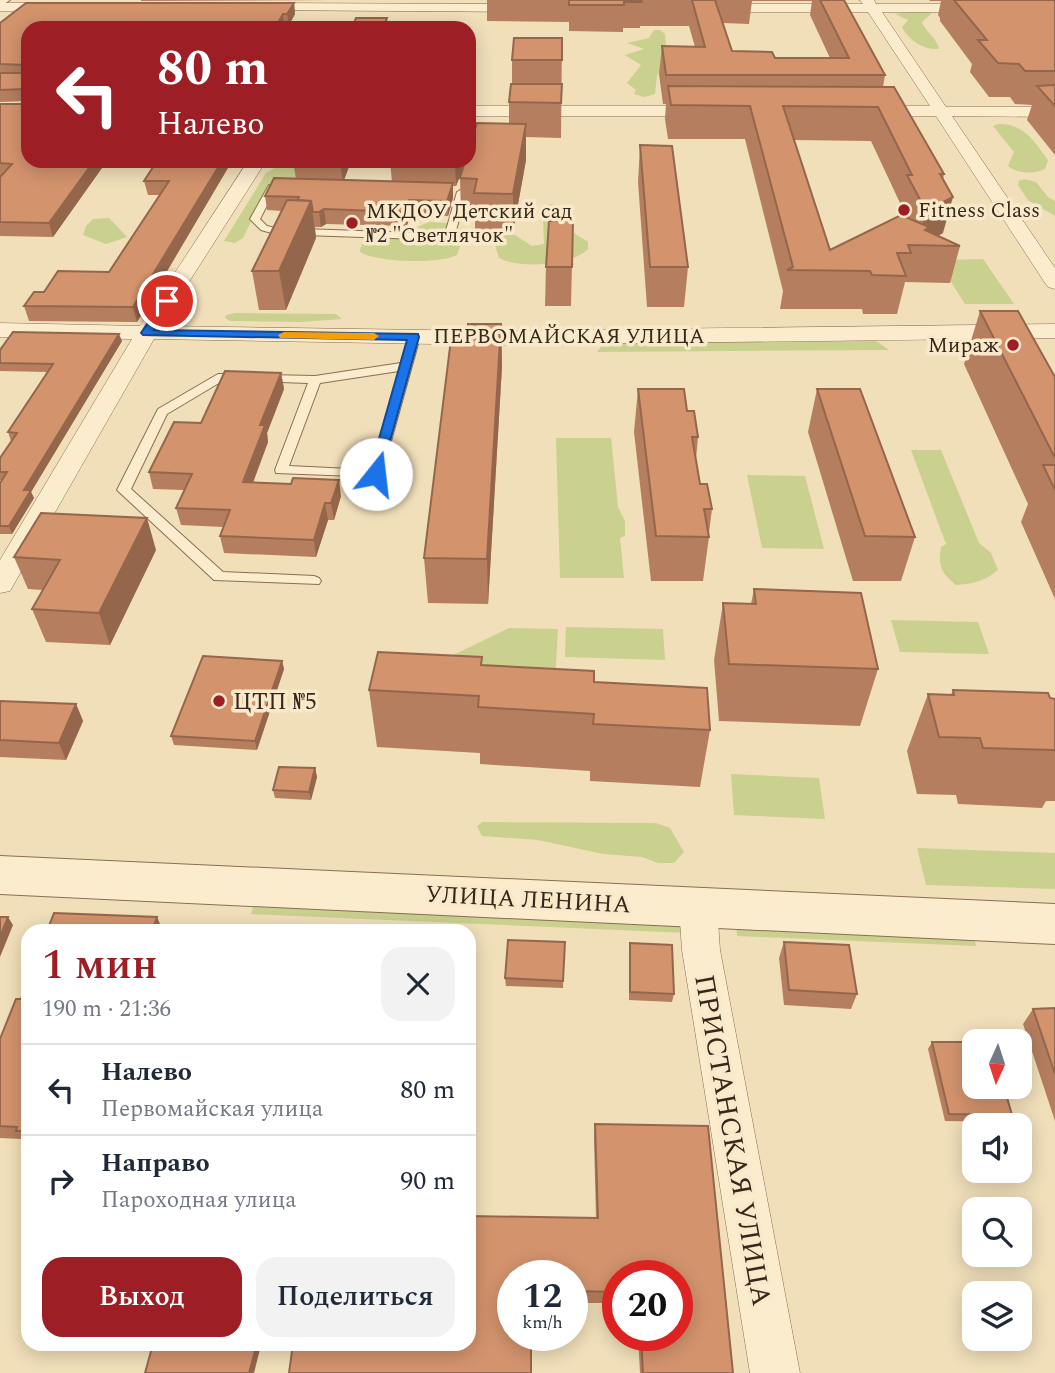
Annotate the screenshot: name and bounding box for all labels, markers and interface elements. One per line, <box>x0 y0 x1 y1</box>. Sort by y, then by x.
text: 80 m <box>157 32 268 107</box>
icon: left <box>42 49 133 140</box>
text: Налево <box>157 100 265 149</box>
place label: Fitness Class <box>918 195 1040 227</box>
place label: МКДОУ Детский сад №2 "Светлячок" <box>366 196 572 252</box>
marker: Fitness Class <box>896 202 912 218</box>
marker: МКДОУ Детский сад №2 "Светлячок" <box>344 215 360 231</box>
pin <box>137 271 197 331</box>
icon: arrive <box>148 282 186 320</box>
street label: ПЕРВОМАЙСКАЯ УЛИЦА <box>433 321 705 353</box>
place label: Мираж <box>928 330 999 362</box>
marker: Мираж <box>1005 337 1021 353</box>
position arrow <box>339 437 413 511</box>
place label: ЦТП №5 <box>233 684 317 720</box>
marker: ЦТП №5 <box>211 693 227 709</box>
street label: УЛИЦА ЛЕНИНА <box>424 877 632 923</box>
text: 1 мин <box>42 934 157 997</box>
button: close <box>381 947 455 1021</box>
street label: ПРИСТАНСКАЯ УЛИЦА <box>682 971 783 1309</box>
text: 190 m · 21:36 <box>42 992 171 1027</box>
north arrow <box>962 1029 1032 1099</box>
map controls <box>962 1029 1032 1351</box>
text: Налево <box>101 1052 192 1092</box>
text: 80 m <box>400 1070 455 1110</box>
icon: left <box>42 1071 80 1109</box>
text: Первомайская улица <box>101 1092 323 1127</box>
button: sound <box>962 1113 1032 1183</box>
text: Направо <box>101 1143 210 1183</box>
text: 90 m <box>400 1161 455 1201</box>
icon: right <box>42 1162 80 1200</box>
text: Пароходная улица <box>101 1183 296 1218</box>
button: search <box>962 1197 1032 1267</box>
button: Выход <box>42 1257 242 1337</box>
button: Поделиться <box>256 1257 455 1337</box>
speed limit sign: 20 <box>602 1260 693 1351</box>
text: 12 <box>523 1270 562 1323</box>
button: layers <box>962 1281 1032 1351</box>
text: km/h <box>522 1309 563 1336</box>

